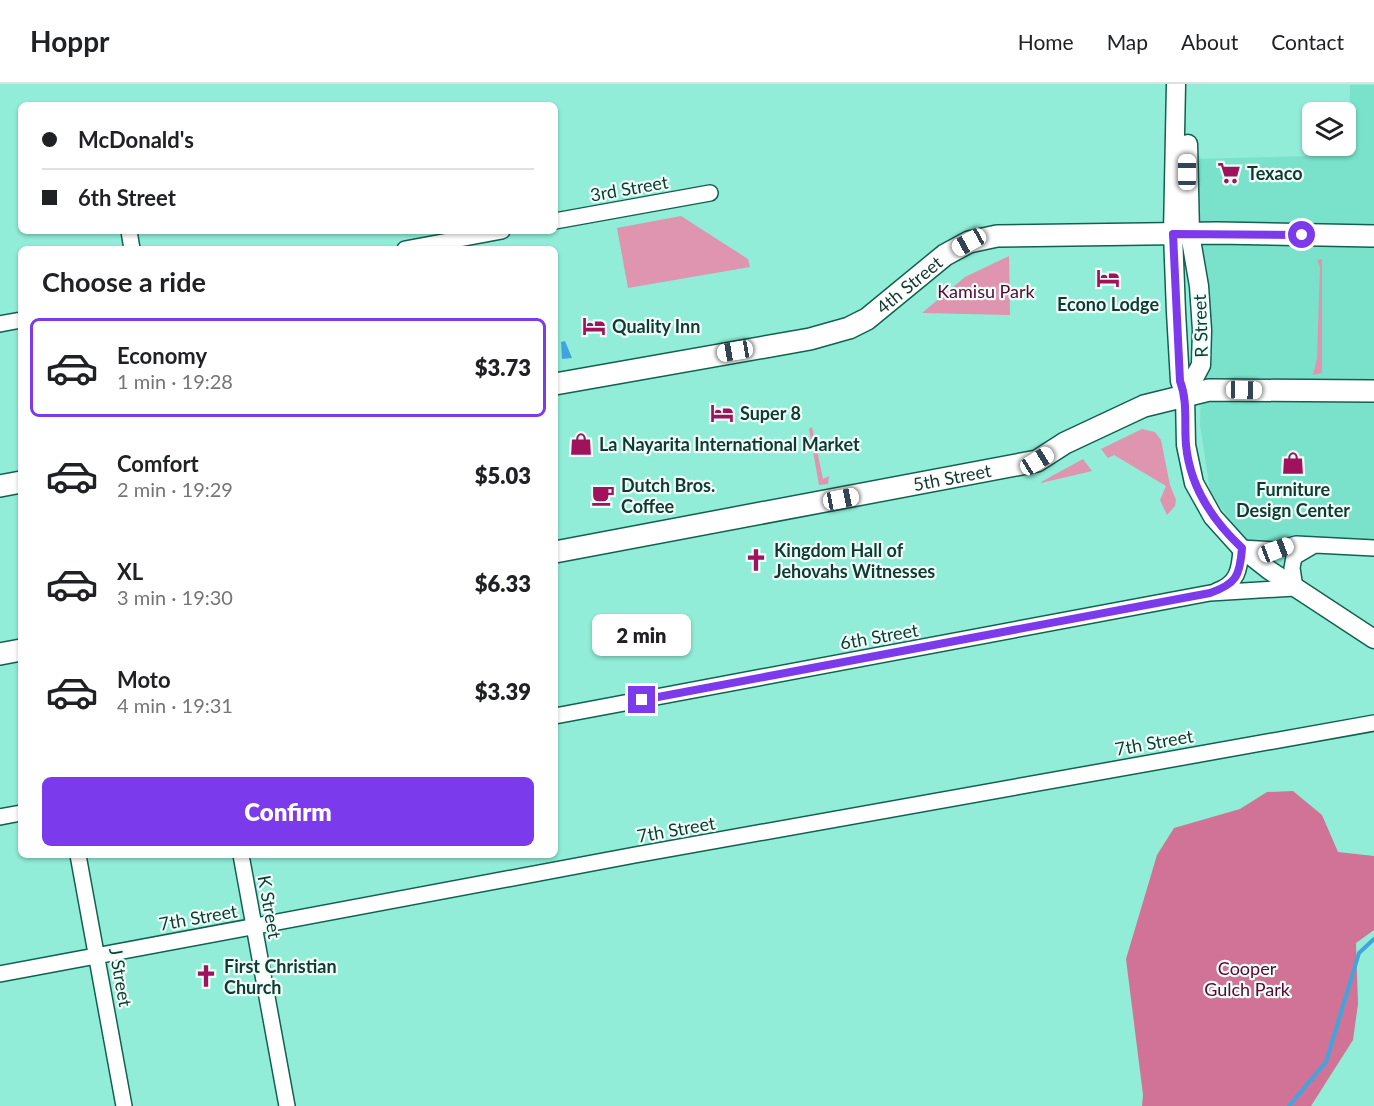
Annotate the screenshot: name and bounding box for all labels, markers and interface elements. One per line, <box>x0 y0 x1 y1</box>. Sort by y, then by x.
text: Hoppr <box>30 24 109 58</box>
text: Home <box>1018 29 1074 54</box>
text: Map <box>1107 29 1148 54</box>
text: About <box>1181 29 1238 54</box>
text: Contact <box>1271 29 1344 54</box>
map controls <box>1302 102 1356 156</box>
button: layers <box>1302 102 1356 156</box>
text: McDonald's <box>78 126 194 153</box>
car <box>1178 154 1196 190</box>
supermarket icon: Texaco <box>1216 160 1242 186</box>
place label: Texaco <box>1247 162 1303 184</box>
street label: 3rd Street <box>588 170 670 206</box>
text: 6th Street <box>78 184 176 211</box>
route start <box>1288 221 1315 248</box>
car <box>949 225 989 259</box>
street label: 4th Street <box>872 251 947 318</box>
text: Choose a ride <box>42 265 206 298</box>
hotel icon: Econo Lodge <box>1095 265 1121 291</box>
park label: Kamisu Park <box>937 280 1036 302</box>
place label: Econo Lodge <box>1057 293 1159 315</box>
street label: R Street <box>1188 293 1212 358</box>
hotel icon: Quality Inn <box>581 313 607 339</box>
place label: Quality Inn <box>612 315 700 337</box>
car <box>716 339 754 363</box>
icon: car <box>45 341 99 395</box>
text: Economy <box>117 342 207 369</box>
text: $3.73 <box>475 354 531 381</box>
text: 1 min · 19:28 <box>117 369 233 393</box>
car <box>1226 381 1262 399</box>
hotel icon: Super 8 <box>709 400 735 426</box>
place label: Super 8 <box>740 402 801 424</box>
shop icon: La Nayarita International Market <box>568 431 594 457</box>
place label: La Nayarita International Market <box>599 433 860 455</box>
car <box>1017 444 1057 478</box>
icon: car <box>45 449 99 503</box>
text: Comfort <box>117 450 199 477</box>
shop icon: Furniture Design Center <box>1280 450 1306 476</box>
street label: 5th Street <box>911 459 993 495</box>
text: $5.03 <box>475 462 531 489</box>
place label: Dutch Bros. Coffee <box>621 474 715 517</box>
text: 2 min · 19:29 <box>117 477 233 501</box>
place label: Furniture Design Center <box>1236 478 1350 521</box>
cafe icon: Dutch Bros. Coffee <box>590 482 616 508</box>
car <box>822 487 860 511</box>
car <box>1256 535 1296 565</box>
place label: Kingdom Hall of Jehovahs Witnesses <box>774 539 935 582</box>
church icon: Kingdom Hall of Jehovahs Witnesses <box>743 547 769 573</box>
icon: car <box>45 557 99 611</box>
text: XL <box>117 558 143 585</box>
text: $6.33 <box>475 570 531 597</box>
text: 3 min · 19:30 <box>117 585 233 609</box>
callout: 2 min <box>592 613 692 655</box>
street label: 6th Street <box>838 618 920 654</box>
text: 2 min <box>617 623 666 647</box>
icon: car <box>45 665 99 719</box>
text: Moto <box>117 666 171 693</box>
text: $3.39 <box>475 678 531 705</box>
route end <box>628 686 655 713</box>
text: 4 min · 19:31 <box>117 693 233 717</box>
street label: 7th Street <box>1113 724 1195 760</box>
button: Confirm <box>42 777 534 846</box>
street label: 7th Street <box>635 811 717 847</box>
street label: K Street <box>254 874 286 941</box>
street label: 7th Street <box>157 899 239 935</box>
street label: J Street <box>105 946 137 1009</box>
place label: First Christian Church <box>224 955 337 998</box>
park label: Cooper Gulch Park <box>1204 957 1291 1000</box>
church icon: First Christian Church <box>193 963 219 989</box>

